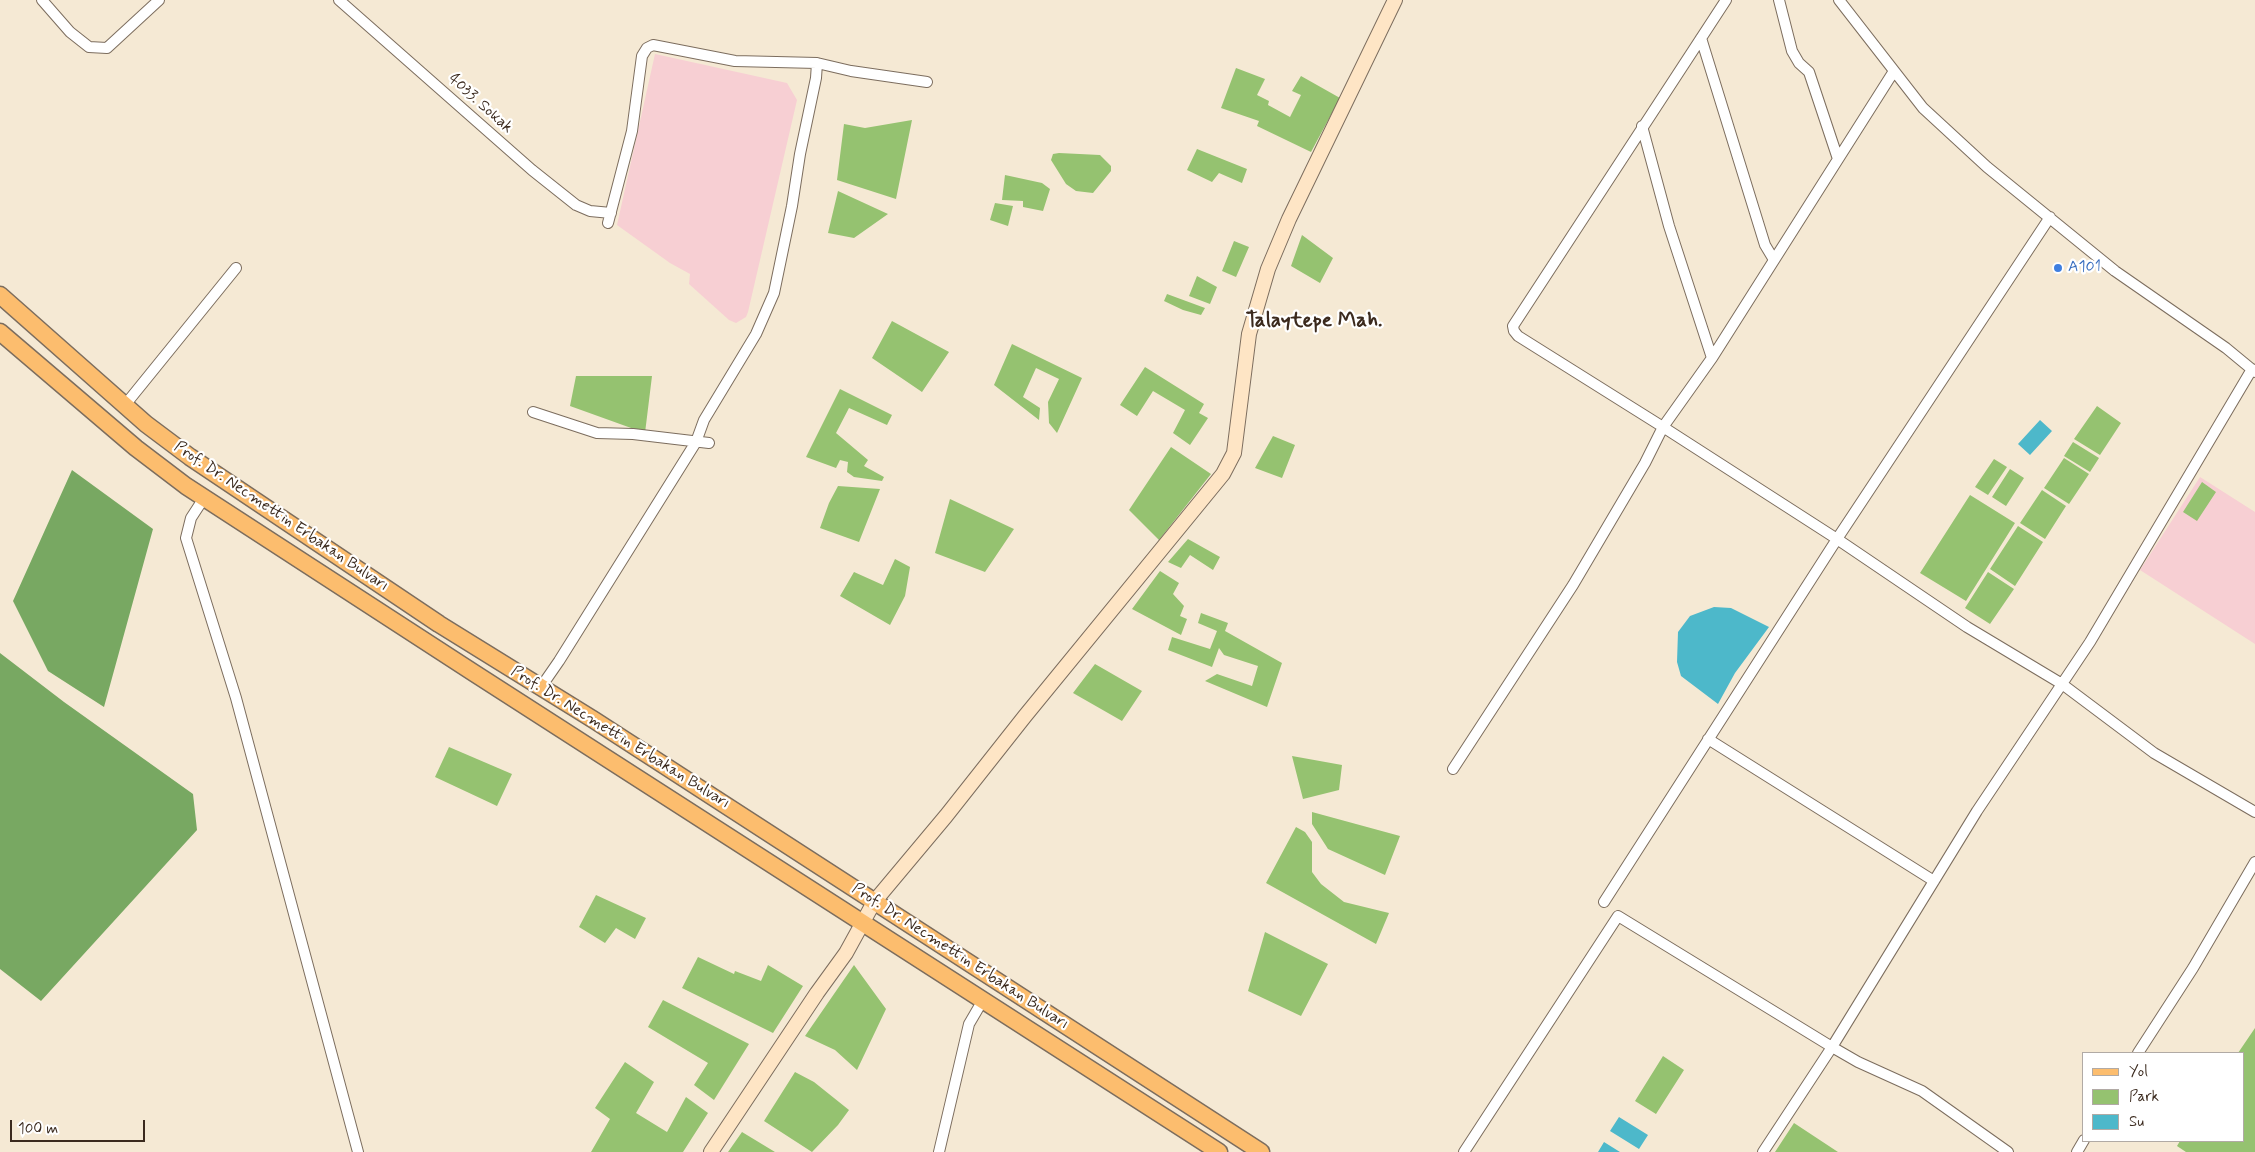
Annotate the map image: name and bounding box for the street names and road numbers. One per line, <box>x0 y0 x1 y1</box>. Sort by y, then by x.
street label: 4033. Sokak <box>444 70 516 138</box>
street label: Prof. Dr. Necmettin Erbakan Bulvarı <box>170 438 392 596</box>
street label: Prof. Dr. Necmettin Erbakan Bulvarı <box>507 662 733 814</box>
street label: Prof. Dr. Necmettin Erbakan Bulvarı <box>848 880 1072 1034</box>

